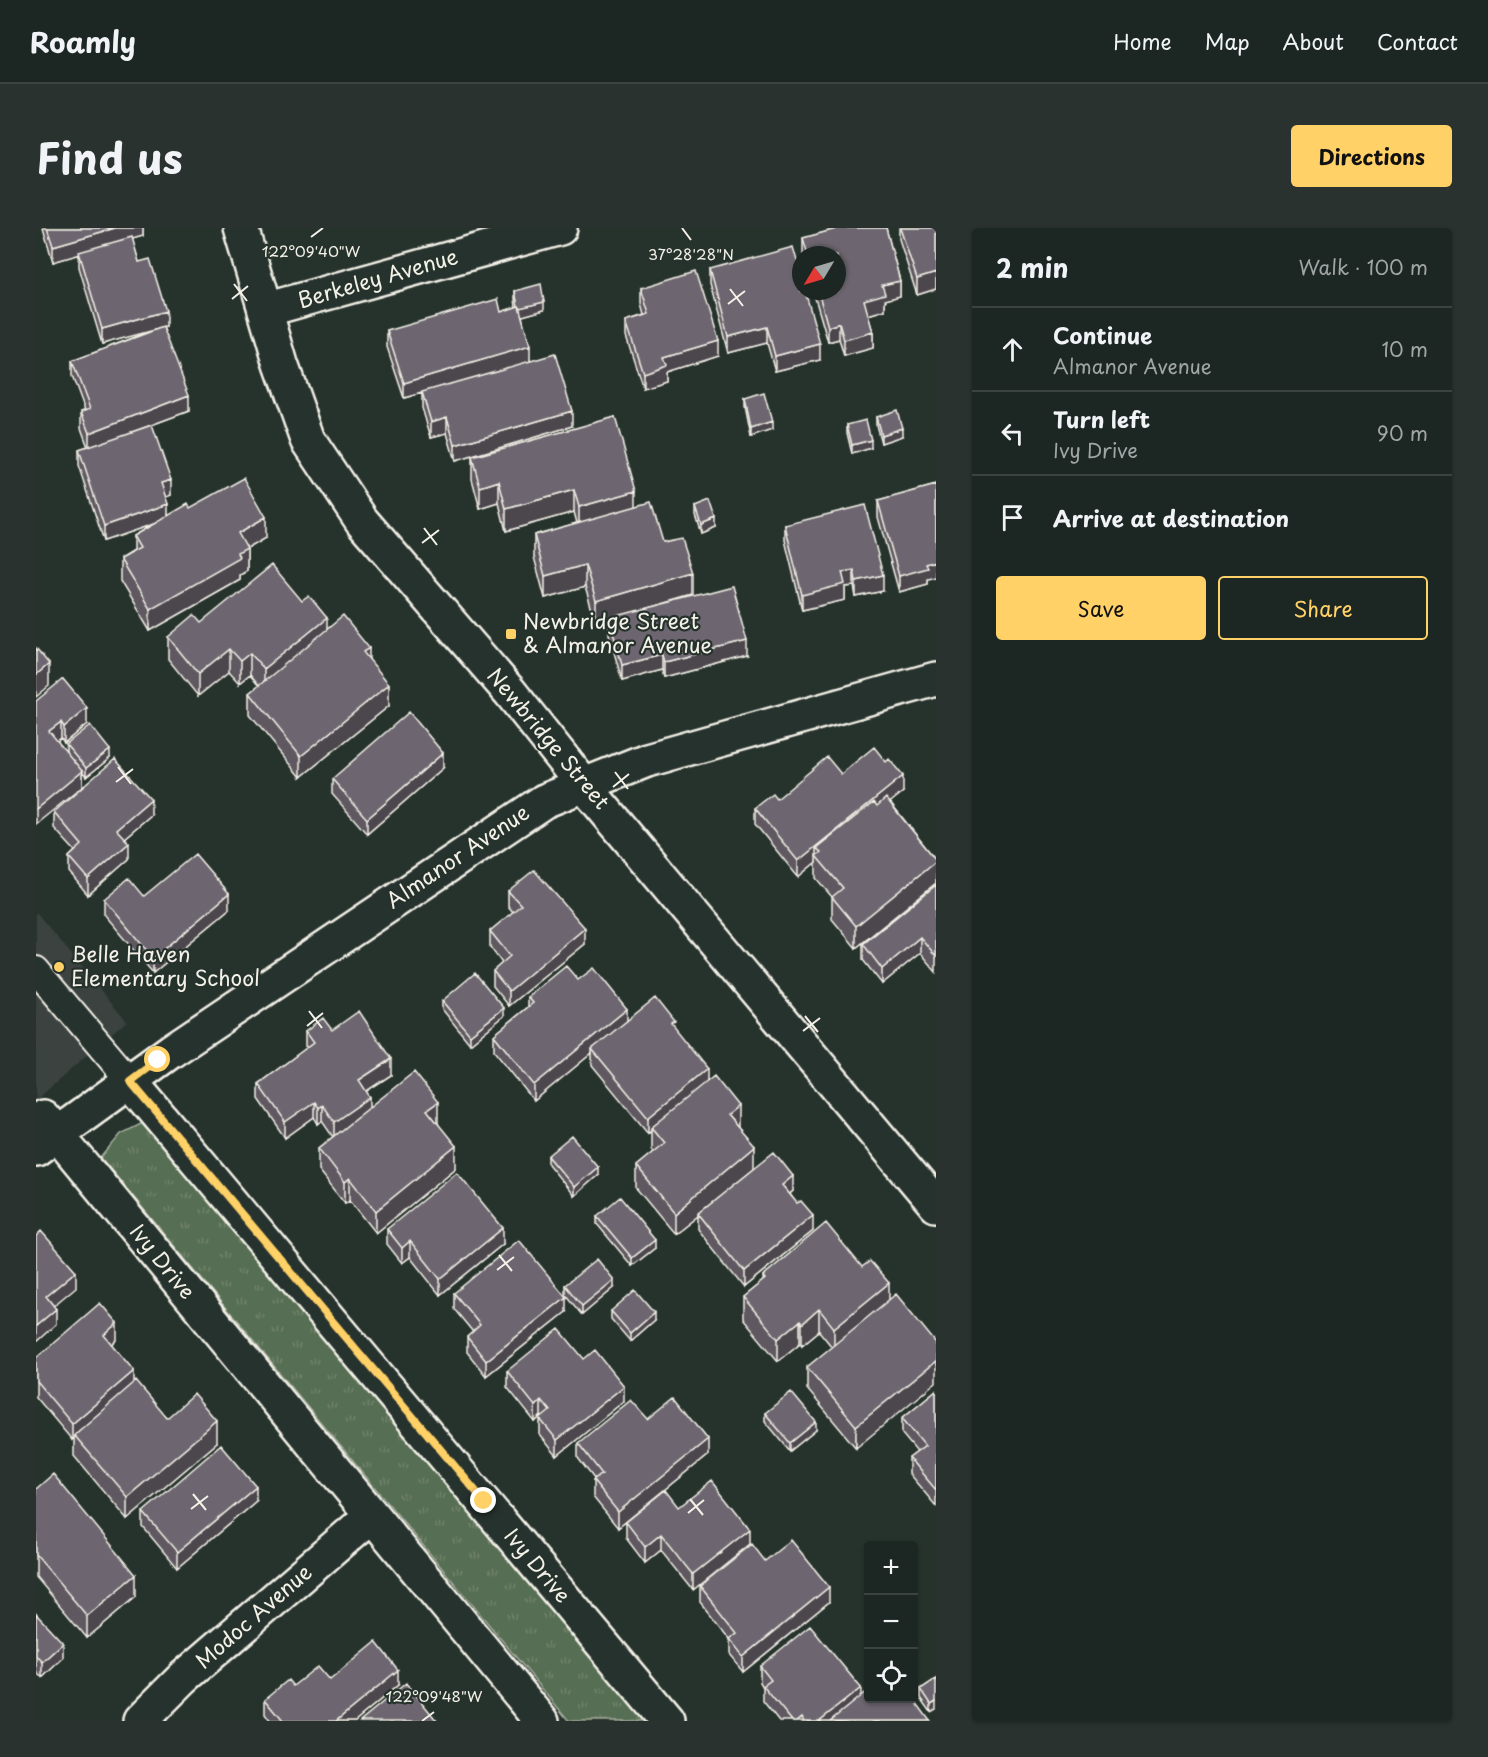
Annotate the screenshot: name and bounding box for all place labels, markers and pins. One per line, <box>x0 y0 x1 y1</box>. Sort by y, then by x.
place label: Newbridge Street & Almanor Avenue <box>523 604 712 660</box>
marker: Newbridge Street & Almanor Avenue <box>504 627 518 641</box>
place label: Belle Haven Elementary School <box>71 937 260 993</box>
marker: Belle Haven Elementary School <box>52 960 66 974</box>

